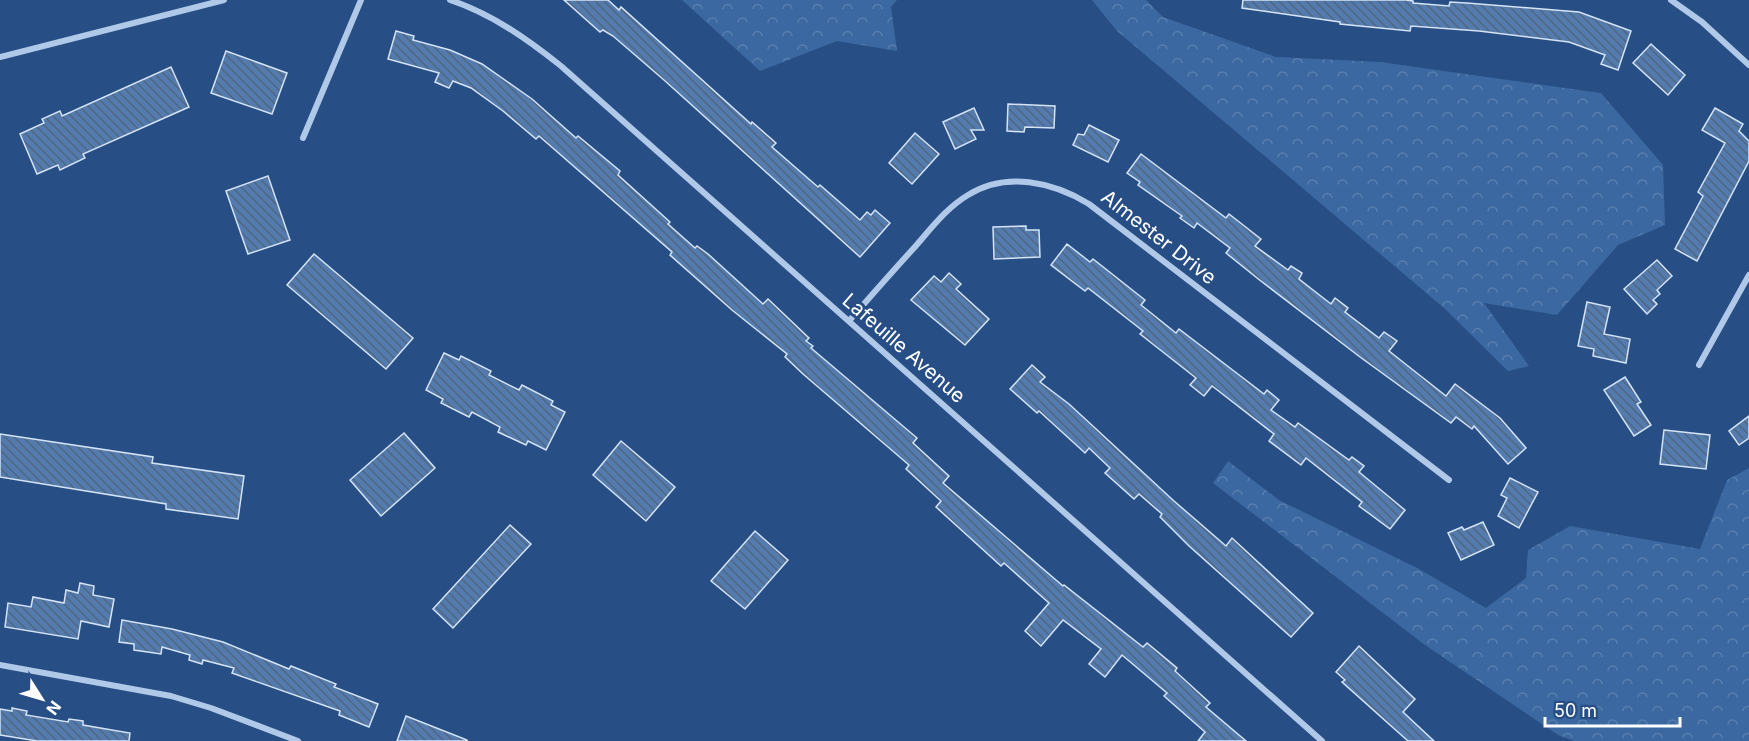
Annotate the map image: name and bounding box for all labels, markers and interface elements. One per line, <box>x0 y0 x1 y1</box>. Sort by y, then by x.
street label: Almester Drive <box>1097 185 1221 289</box>
street label: Lafeuille Avenue <box>838 288 970 408</box>
north arrow <box>12 669 72 729</box>
scale bar <box>1545 690 1680 728</box>
text: N <box>42 697 66 719</box>
text: 50 m <box>1554 700 1597 721</box>

